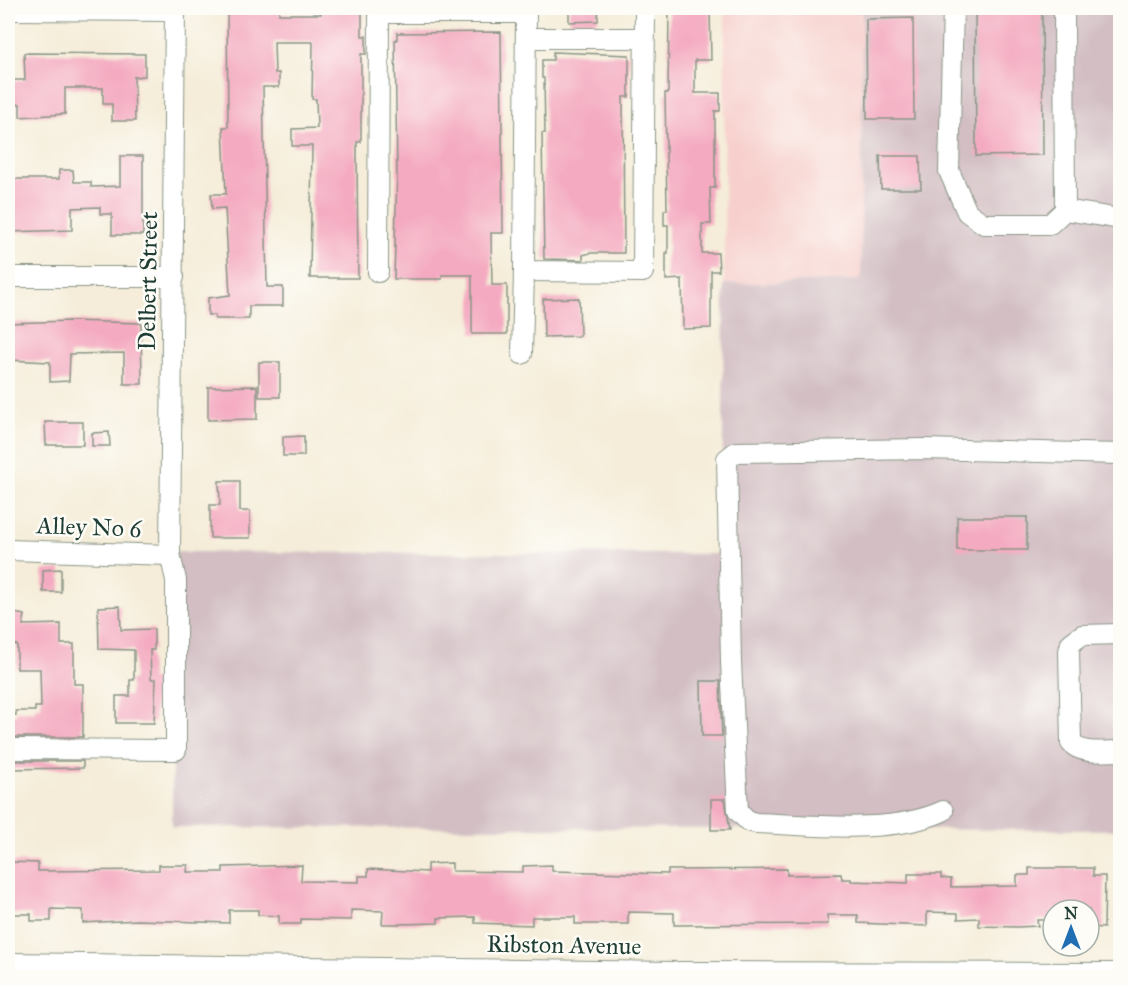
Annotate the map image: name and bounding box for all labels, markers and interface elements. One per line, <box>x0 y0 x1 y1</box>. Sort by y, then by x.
street label: Delbert Street <box>132 211 164 351</box>
street label: Alley No 6 <box>35 510 143 544</box>
north arrow <box>1041 898 1101 958</box>
text: N <box>1064 904 1078 923</box>
street label: Ribston Avenue <box>486 929 642 961</box>

